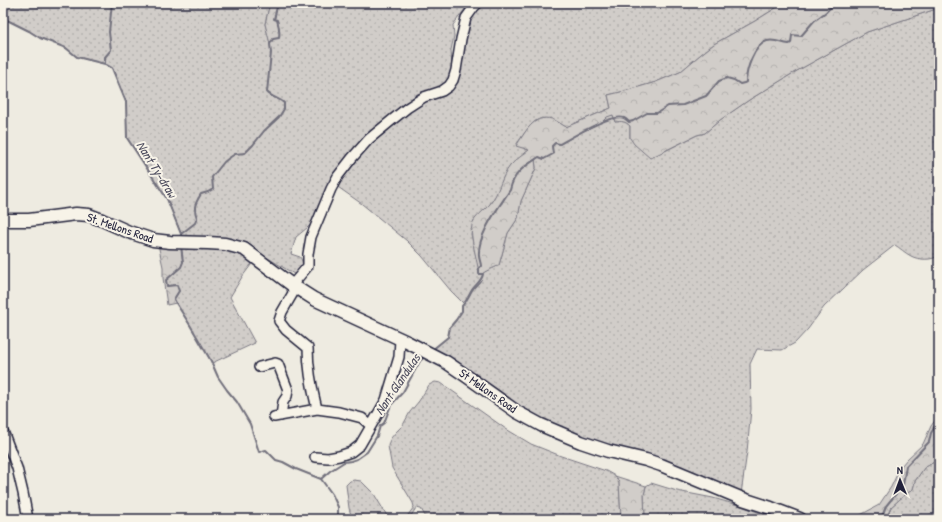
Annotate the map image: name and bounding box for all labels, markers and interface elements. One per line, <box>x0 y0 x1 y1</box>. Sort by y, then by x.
water label: Nant Ty-draw <box>133 137 182 202</box>
street label: St. Mellons Road <box>85 208 156 247</box>
water label: Nant Glandulas <box>370 349 425 418</box>
street label: St Mellons Road <box>456 364 521 417</box>
north arrow <box>880 460 920 500</box>
text: N <box>897 463 903 477</box>

